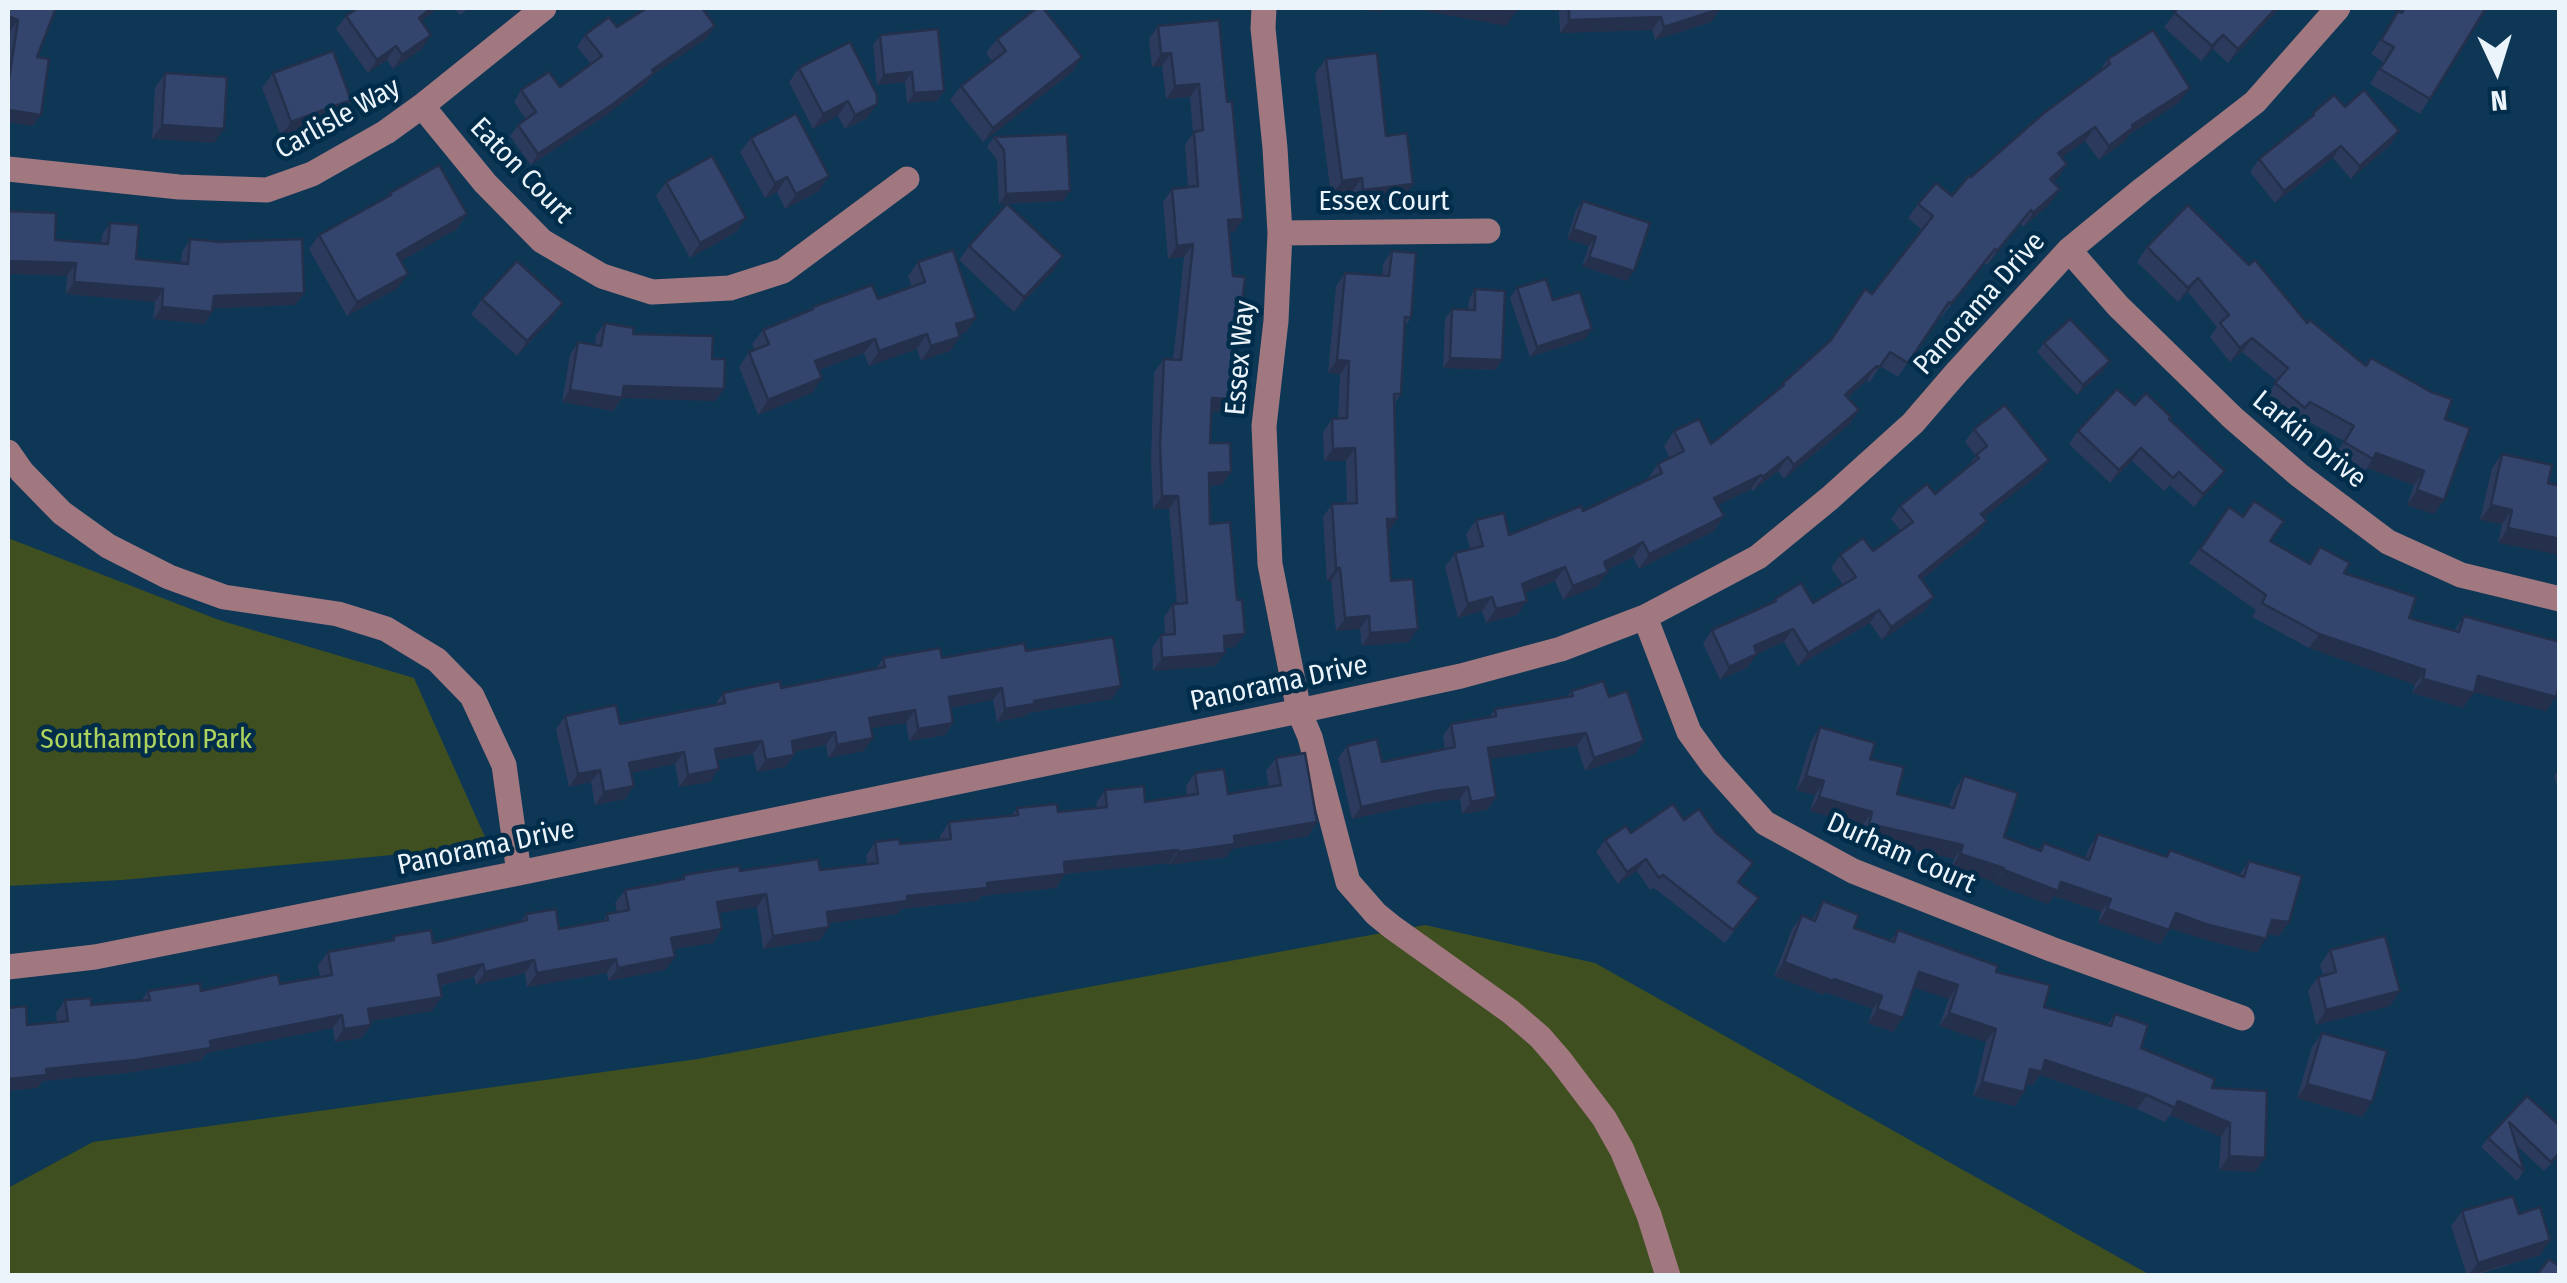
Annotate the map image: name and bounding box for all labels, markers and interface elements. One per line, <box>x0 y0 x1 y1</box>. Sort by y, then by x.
north arrow <box>2447 20 2547 120</box>
street label: Carlisle Way <box>270 71 406 167</box>
text: N <box>2490 83 2509 117</box>
street label: Eaton Court <box>463 111 579 231</box>
street label: Essex Court <box>1318 185 1450 219</box>
street label: Panorama Drive <box>1907 226 2053 382</box>
street label: Essex Way <box>1219 299 1263 417</box>
street label: Larkin Drive <box>2245 384 2373 496</box>
street label: Panorama Drive <box>1187 649 1371 719</box>
park label: Southampton Park <box>40 723 252 757</box>
street label: Durham Court <box>1821 806 1981 902</box>
street label: Panorama Drive <box>394 813 578 883</box>

